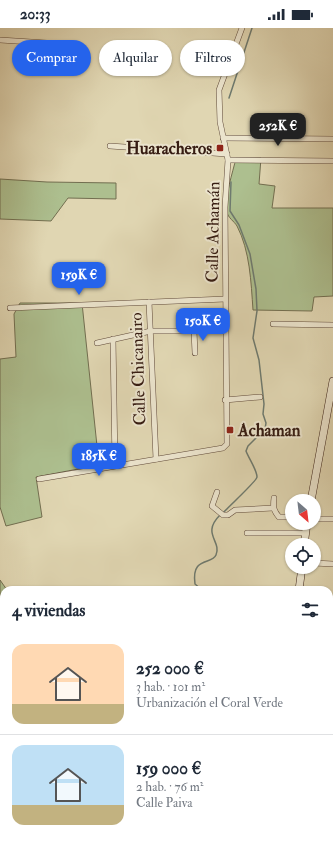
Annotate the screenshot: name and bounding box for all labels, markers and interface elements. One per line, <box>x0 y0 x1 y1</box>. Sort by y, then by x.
text: 20:33 <box>20 5 51 24</box>
chip: Comprar <box>12 40 91 76</box>
chip: Alquilar <box>99 40 172 76</box>
chip: Filtros <box>180 40 245 76</box>
pin: 252K € <box>245 113 311 147</box>
text: 252K € <box>259 118 297 134</box>
place label: Huaracheros <box>126 138 212 159</box>
marker: Huaracheros <box>215 143 225 153</box>
street label: Calle Achamán <box>202 181 224 283</box>
pin: 159K € <box>46 262 112 296</box>
text: 159K € <box>61 267 97 283</box>
pin: 150K € <box>170 308 236 342</box>
street label: Calle Chicanairo <box>126 312 150 426</box>
text: 150K € <box>185 313 221 329</box>
place label: Achaman <box>237 420 301 441</box>
marker: Achaman <box>225 425 235 435</box>
pin: 185K € <box>66 443 132 477</box>
text: 185K € <box>81 448 117 464</box>
north arrow <box>285 494 321 530</box>
map controls <box>285 494 321 574</box>
button: locate <box>285 538 321 574</box>
icon: filters <box>299 599 321 621</box>
text: 4 viviendas <box>12 600 85 621</box>
text: 252 000 € <box>136 658 204 679</box>
icon: home <box>44 660 92 708</box>
text: 3 hab. · 101 m² <box>136 679 205 695</box>
text: Urbanización el Coral Verde <box>136 695 283 711</box>
text: 159 000 € <box>136 758 201 779</box>
icon: home <box>44 761 92 809</box>
text: 2 hab. · 76 m² <box>136 779 203 795</box>
text: Calle Paiva <box>136 795 193 811</box>

